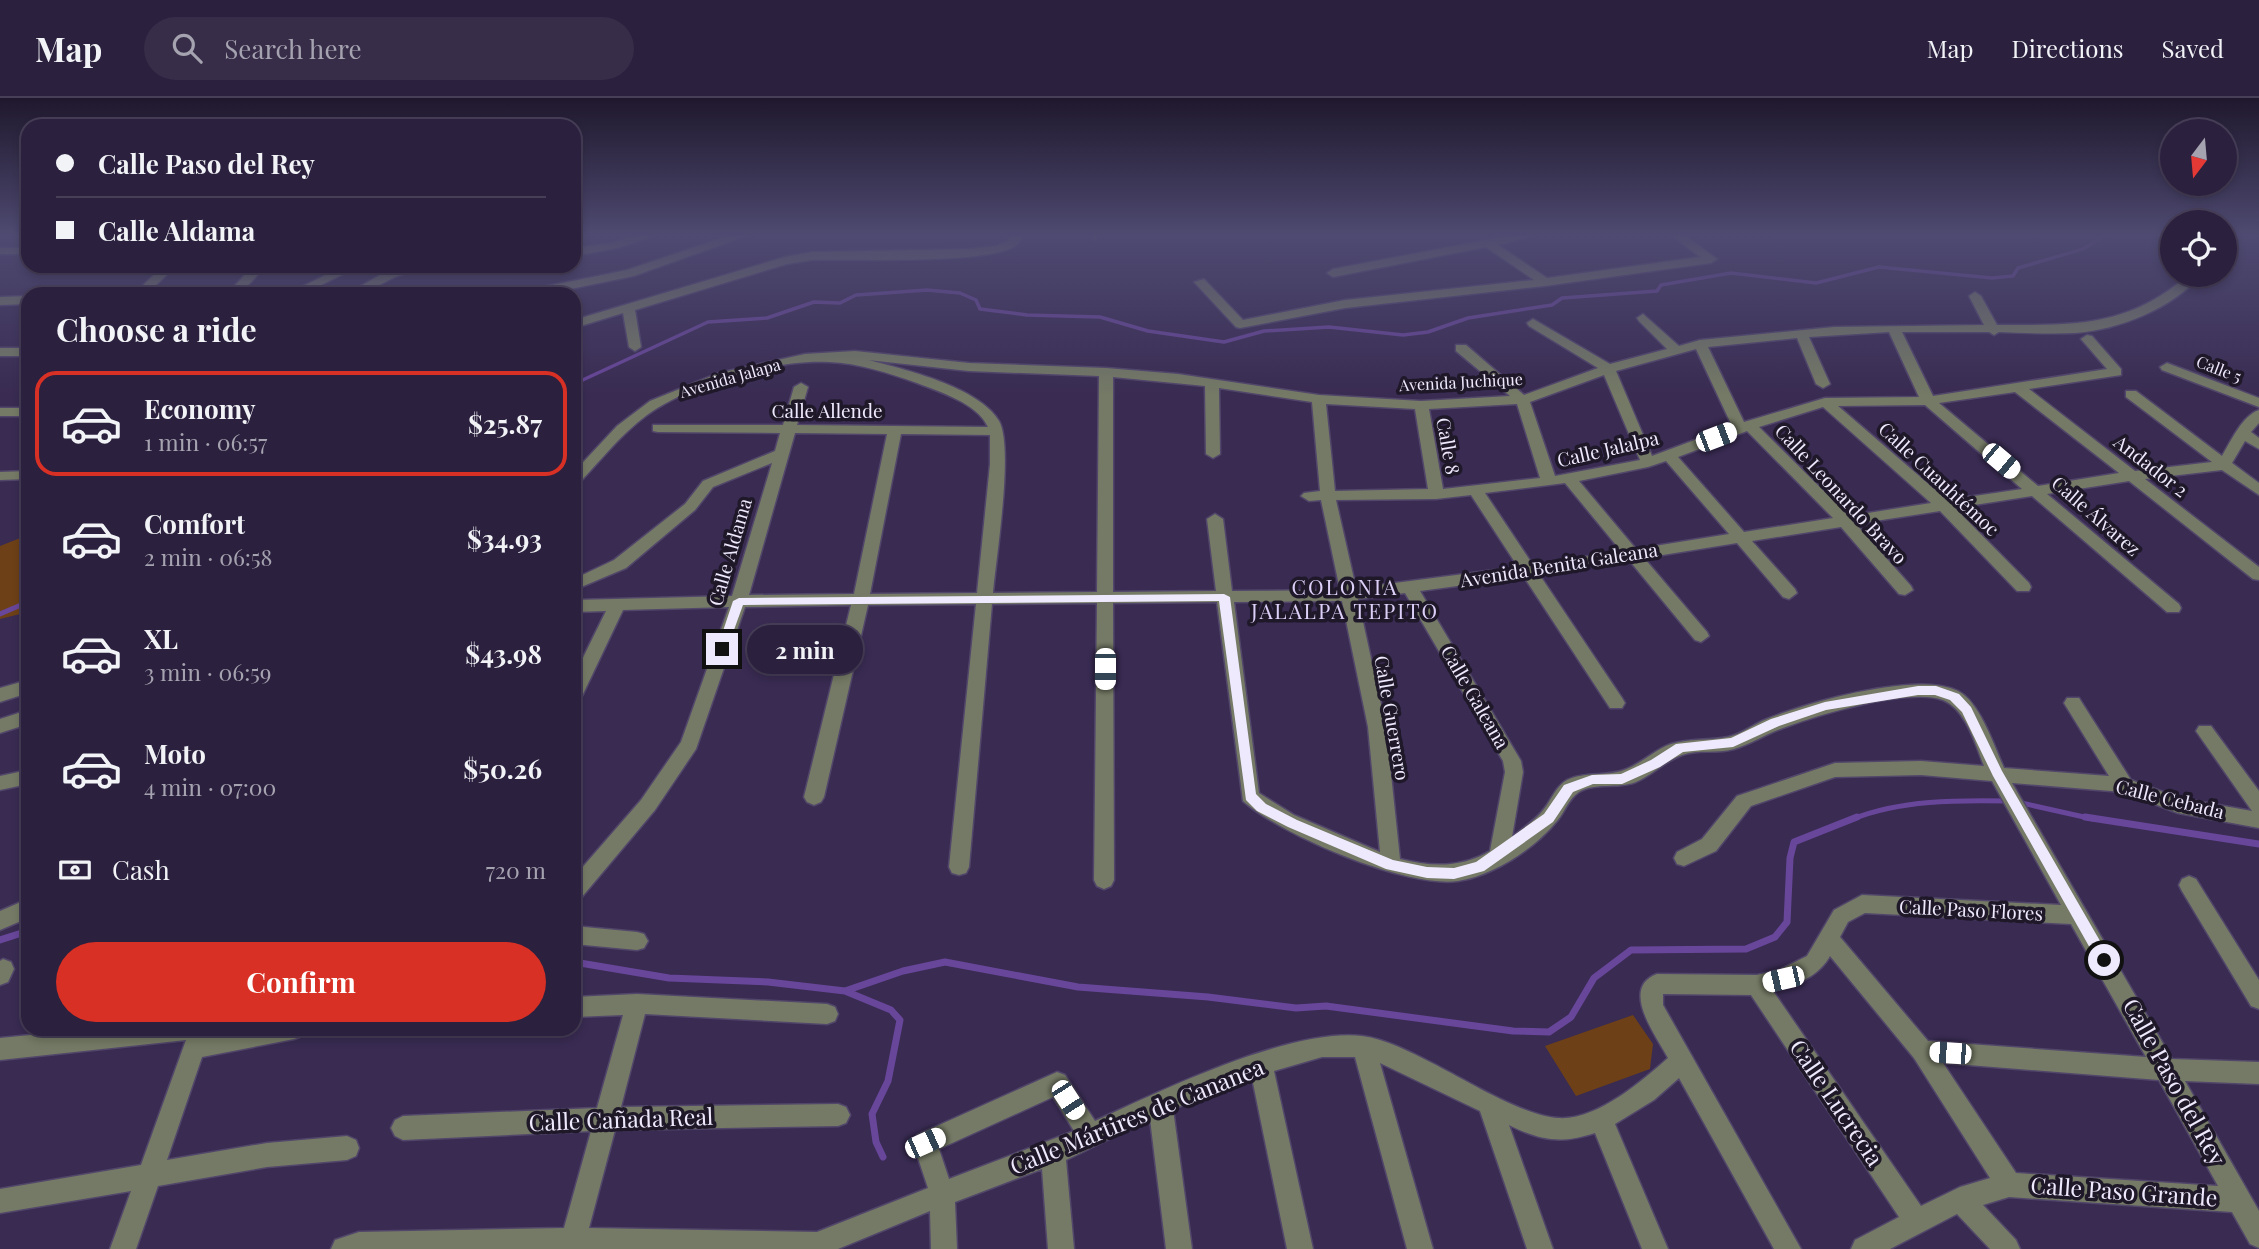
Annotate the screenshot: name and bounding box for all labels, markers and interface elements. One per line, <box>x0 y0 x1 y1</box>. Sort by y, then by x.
search box <box>144 17 634 80</box>
text: Map <box>35 26 102 70</box>
icon: search <box>168 29 206 67</box>
text: Search here <box>224 31 362 66</box>
text: Map <box>1927 32 1973 64</box>
text: Directions <box>2011 32 2124 64</box>
text: Saved <box>2162 32 2224 64</box>
north arrow <box>2160 119 2236 196</box>
map controls <box>2160 119 2237 287</box>
text: Calle Paso del Rey <box>98 146 315 181</box>
button: locate <box>2160 210 2237 287</box>
text: Calle Aldama <box>98 213 255 248</box>
text: Choose a ride <box>56 307 257 350</box>
street label: Calle 5 <box>2194 350 2245 387</box>
street label: Avenida Jalapa <box>676 353 783 402</box>
street label: Avenida Juchique <box>1398 368 1523 395</box>
text: Economy <box>144 391 255 426</box>
icon: car <box>60 392 123 455</box>
street label: Calle Allende <box>771 397 883 423</box>
text: $25.87 <box>468 406 542 441</box>
street label: Calle 8 <box>1431 415 1467 476</box>
street label: Calle Cuauhtémoc <box>1874 415 2006 541</box>
street label: Calle Leonardo Bravo <box>1770 418 1914 569</box>
car <box>1693 420 1740 454</box>
street label: Calle Jalalpa <box>1554 424 1662 472</box>
text: 1 min · 06:57 <box>144 426 267 457</box>
street label: Andador 2 <box>2108 428 2194 502</box>
car <box>1979 439 2024 483</box>
street label: Calle Álvarez <box>2047 469 2147 561</box>
street label: Calle Aldama <box>701 494 757 609</box>
text: Comfort <box>144 506 245 541</box>
icon: car <box>60 507 123 570</box>
text: $34.93 <box>467 521 542 556</box>
street label: Avenida Benita Galeana <box>1457 535 1660 593</box>
text: 2 min · 06:58 <box>144 541 272 572</box>
district label: COLONIA JALALPA TEPITO <box>1250 572 1439 624</box>
text: XL <box>144 621 178 656</box>
icon: car <box>60 622 123 685</box>
callout: 2 min <box>746 624 862 674</box>
route end <box>706 633 738 665</box>
text: 2 min <box>775 634 835 665</box>
text: $43.98 <box>465 636 542 671</box>
street label: Calle Galeana <box>1436 640 1516 753</box>
car <box>1095 648 1116 690</box>
street label: Calle Guerrero <box>1369 653 1417 782</box>
text: 3 min · 06:59 <box>144 656 272 687</box>
text: Moto <box>144 736 206 771</box>
icon: car <box>60 737 123 800</box>
text: $50.26 <box>463 751 542 786</box>
text: 4 min · 07:00 <box>144 771 276 802</box>
street label: Calle Cebada <box>2113 772 2228 824</box>
icon: cash <box>56 851 94 889</box>
text: Cash <box>112 852 170 887</box>
text: 720 m <box>486 854 546 885</box>
street label: Calle Paso Flores <box>1898 892 2044 926</box>
button: Confirm <box>56 942 546 1022</box>
route start <box>2088 944 2120 976</box>
car <box>1761 964 1806 994</box>
street label: Calle Paso del Rey <box>2117 992 2234 1171</box>
street label: Calle Lucrecia <box>1783 1033 1891 1172</box>
car <box>1929 1041 1972 1065</box>
street label: Calle Mártires de Cananea <box>1005 1050 1269 1181</box>
car <box>1048 1077 1089 1123</box>
street label: Calle Cañada Real <box>528 1100 714 1137</box>
car <box>902 1125 949 1161</box>
street label: Calle Paso Grande <box>2029 1169 2219 1213</box>

